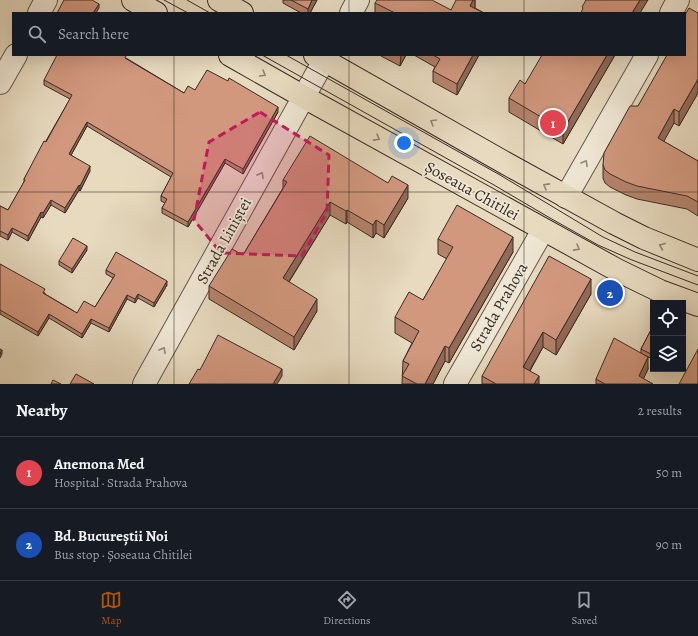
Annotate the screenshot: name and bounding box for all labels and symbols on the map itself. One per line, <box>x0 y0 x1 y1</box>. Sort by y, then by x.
one-way arrow <box>259 70 266 77</box>
pin: 1 <box>540 108 566 138</box>
one-way arrow <box>430 120 437 127</box>
one-way arrow <box>373 133 380 140</box>
your location <box>394 133 414 153</box>
street label: Șoseaua Chitilei <box>421 156 523 226</box>
one-way arrow <box>581 160 588 167</box>
one-way arrow <box>256 172 263 179</box>
one-way arrow <box>543 183 551 190</box>
street label: Strada Liniștei <box>191 194 257 288</box>
one-way arrow <box>658 242 665 250</box>
one-way arrow <box>573 244 580 251</box>
street label: Strada Prahova <box>465 258 534 355</box>
pin: 2 <box>597 278 623 308</box>
one-way arrow <box>159 347 166 354</box>

